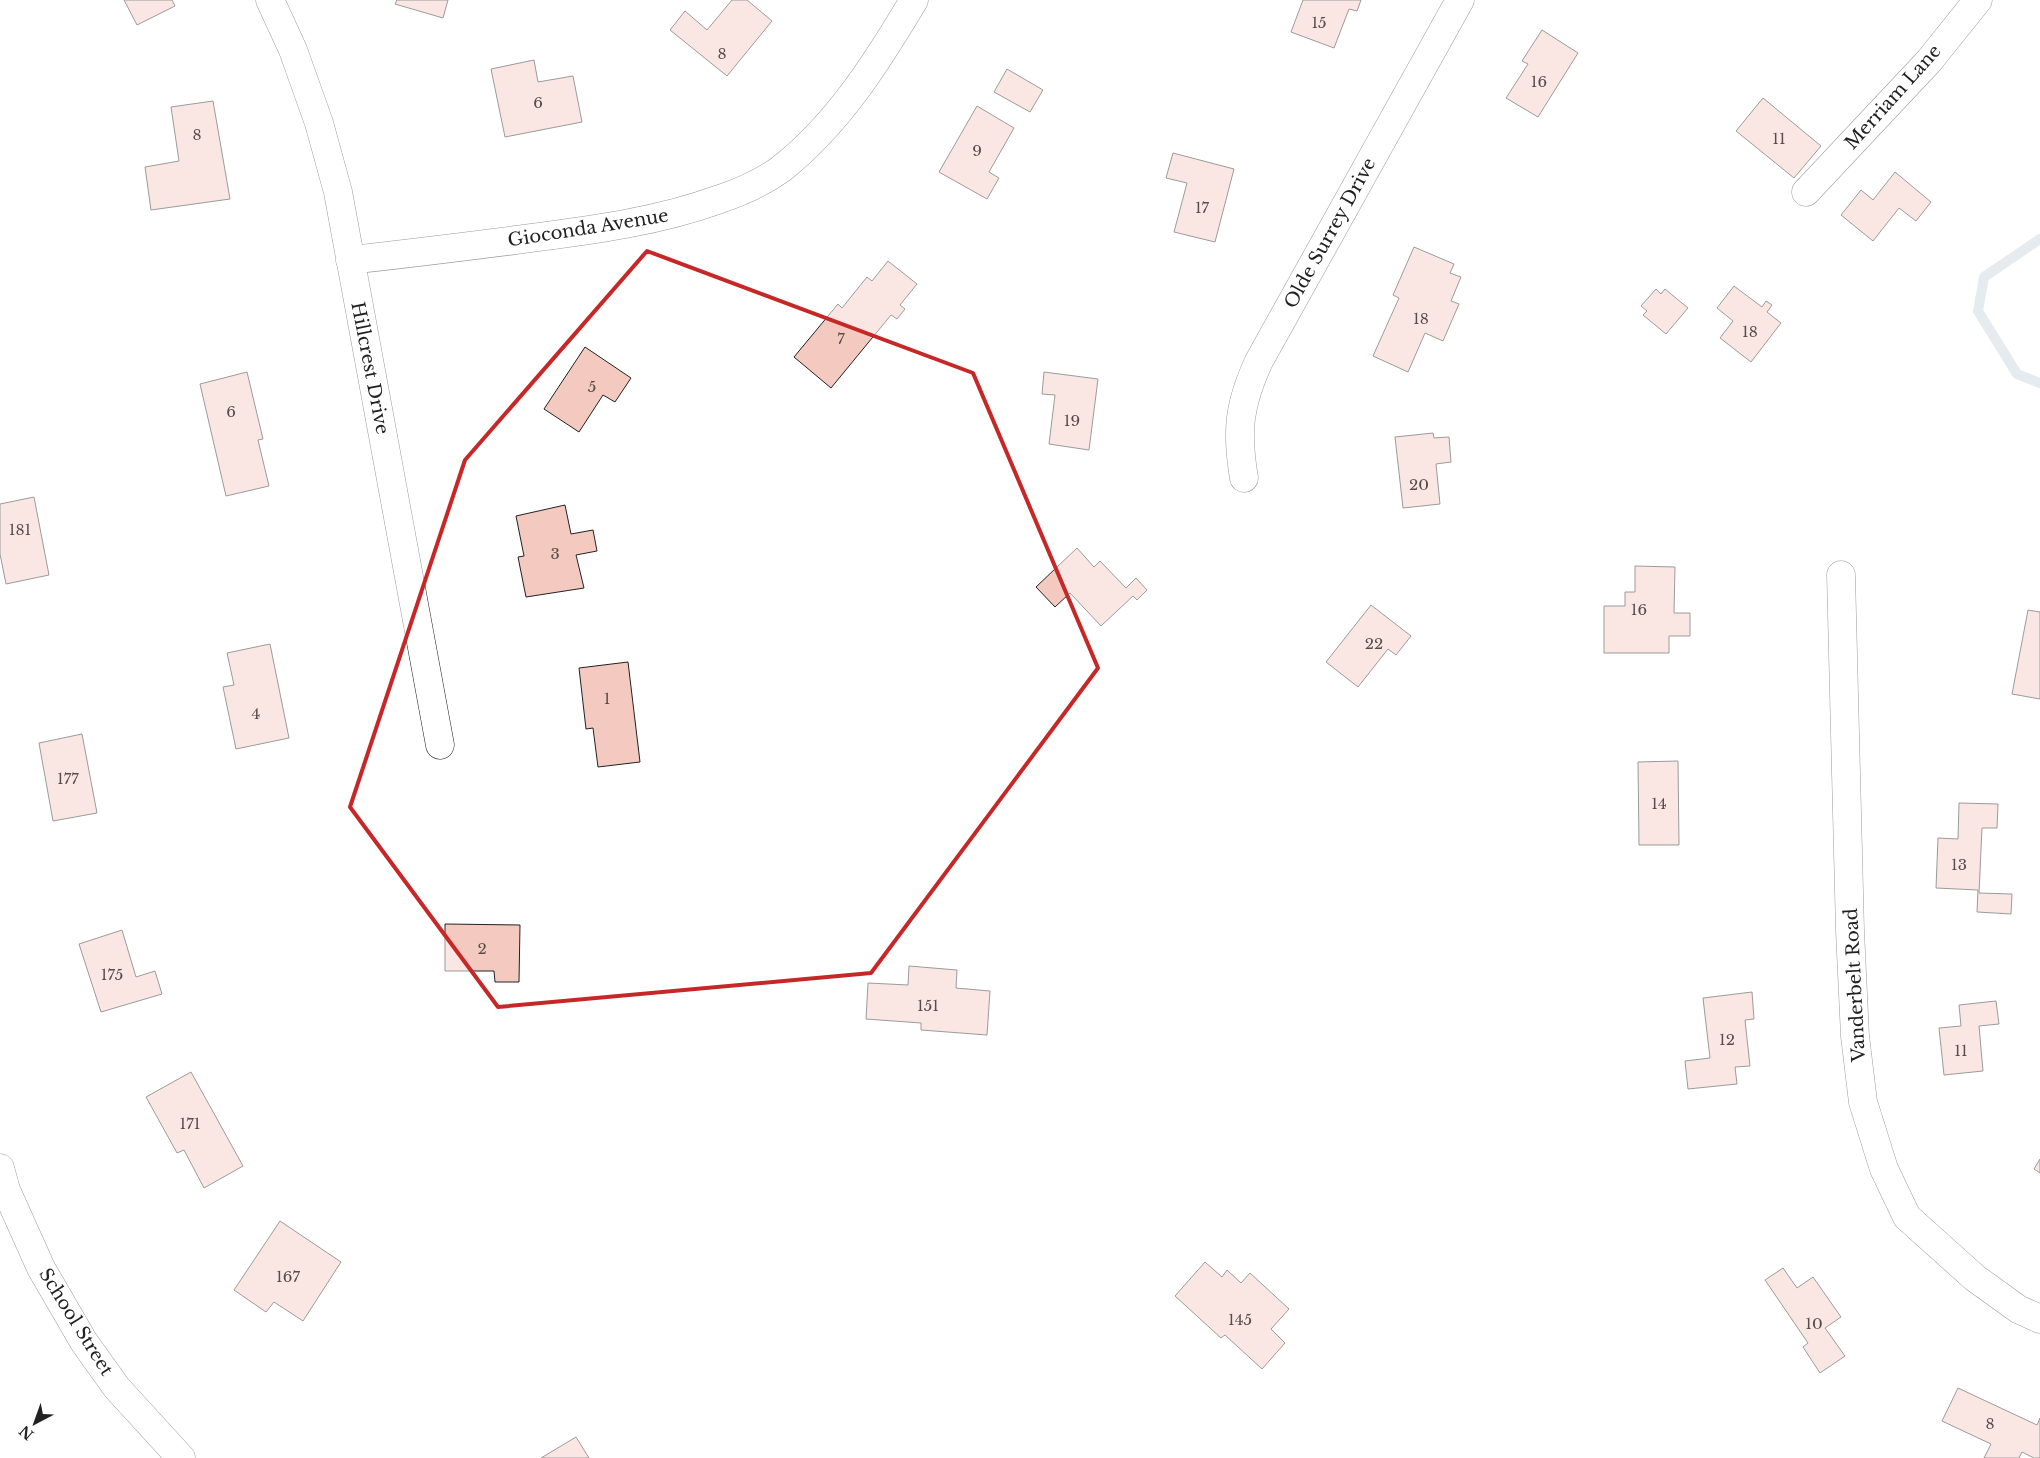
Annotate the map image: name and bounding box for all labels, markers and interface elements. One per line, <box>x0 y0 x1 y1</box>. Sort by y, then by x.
house number: 15 <box>1311 13 1327 32</box>
street label: Merriam Lane <box>1840 40 1946 154</box>
house number: 8 <box>717 44 727 63</box>
house number: 16 <box>1531 72 1547 91</box>
house number: 6 <box>533 93 543 112</box>
house number: 8 <box>192 125 202 144</box>
house number: 11 <box>1772 129 1786 148</box>
house number: 9 <box>972 141 982 160</box>
street label: Olde Surrey Drive <box>1280 154 1380 312</box>
house number: 17 <box>1195 198 1210 217</box>
street label: Gioconda Avenue <box>506 204 670 252</box>
street label: Hillcrest Drive <box>346 300 394 436</box>
house number: 18 <box>1413 309 1429 328</box>
house number: 18 <box>1742 322 1758 341</box>
house number: 7 <box>837 329 845 348</box>
house number: 5 <box>588 377 596 396</box>
house number: 6 <box>226 402 236 421</box>
house number: 19 <box>1064 411 1080 430</box>
house number: 20 <box>1409 475 1429 494</box>
house number: 181 <box>9 520 31 539</box>
house number: 3 <box>550 544 560 563</box>
house number: 16 <box>1631 600 1647 619</box>
house number: 22 <box>1365 634 1383 653</box>
house number: 1 <box>604 689 610 708</box>
house number: 4 <box>252 704 260 723</box>
house number: 177 <box>57 769 79 788</box>
house number: 14 <box>1651 794 1667 813</box>
house number: 13 <box>1951 855 1967 874</box>
street label: Vanderbelt Road <box>1840 908 1870 1063</box>
house number: 2 <box>477 939 487 958</box>
house number: 175 <box>101 965 123 984</box>
house number: 151 <box>917 996 939 1015</box>
house number: 12 <box>1719 1030 1735 1049</box>
house number: 11 <box>1954 1041 1968 1060</box>
house number: 171 <box>180 1114 200 1133</box>
street label: School Street <box>34 1264 118 1380</box>
house number: 167 <box>276 1267 300 1286</box>
house number: 145 <box>1228 1310 1252 1329</box>
house number: 10 <box>1805 1314 1823 1333</box>
north arrow <box>10 1398 60 1448</box>
house number: 8 <box>1985 1414 1995 1433</box>
text: N <box>16 1422 37 1444</box>

